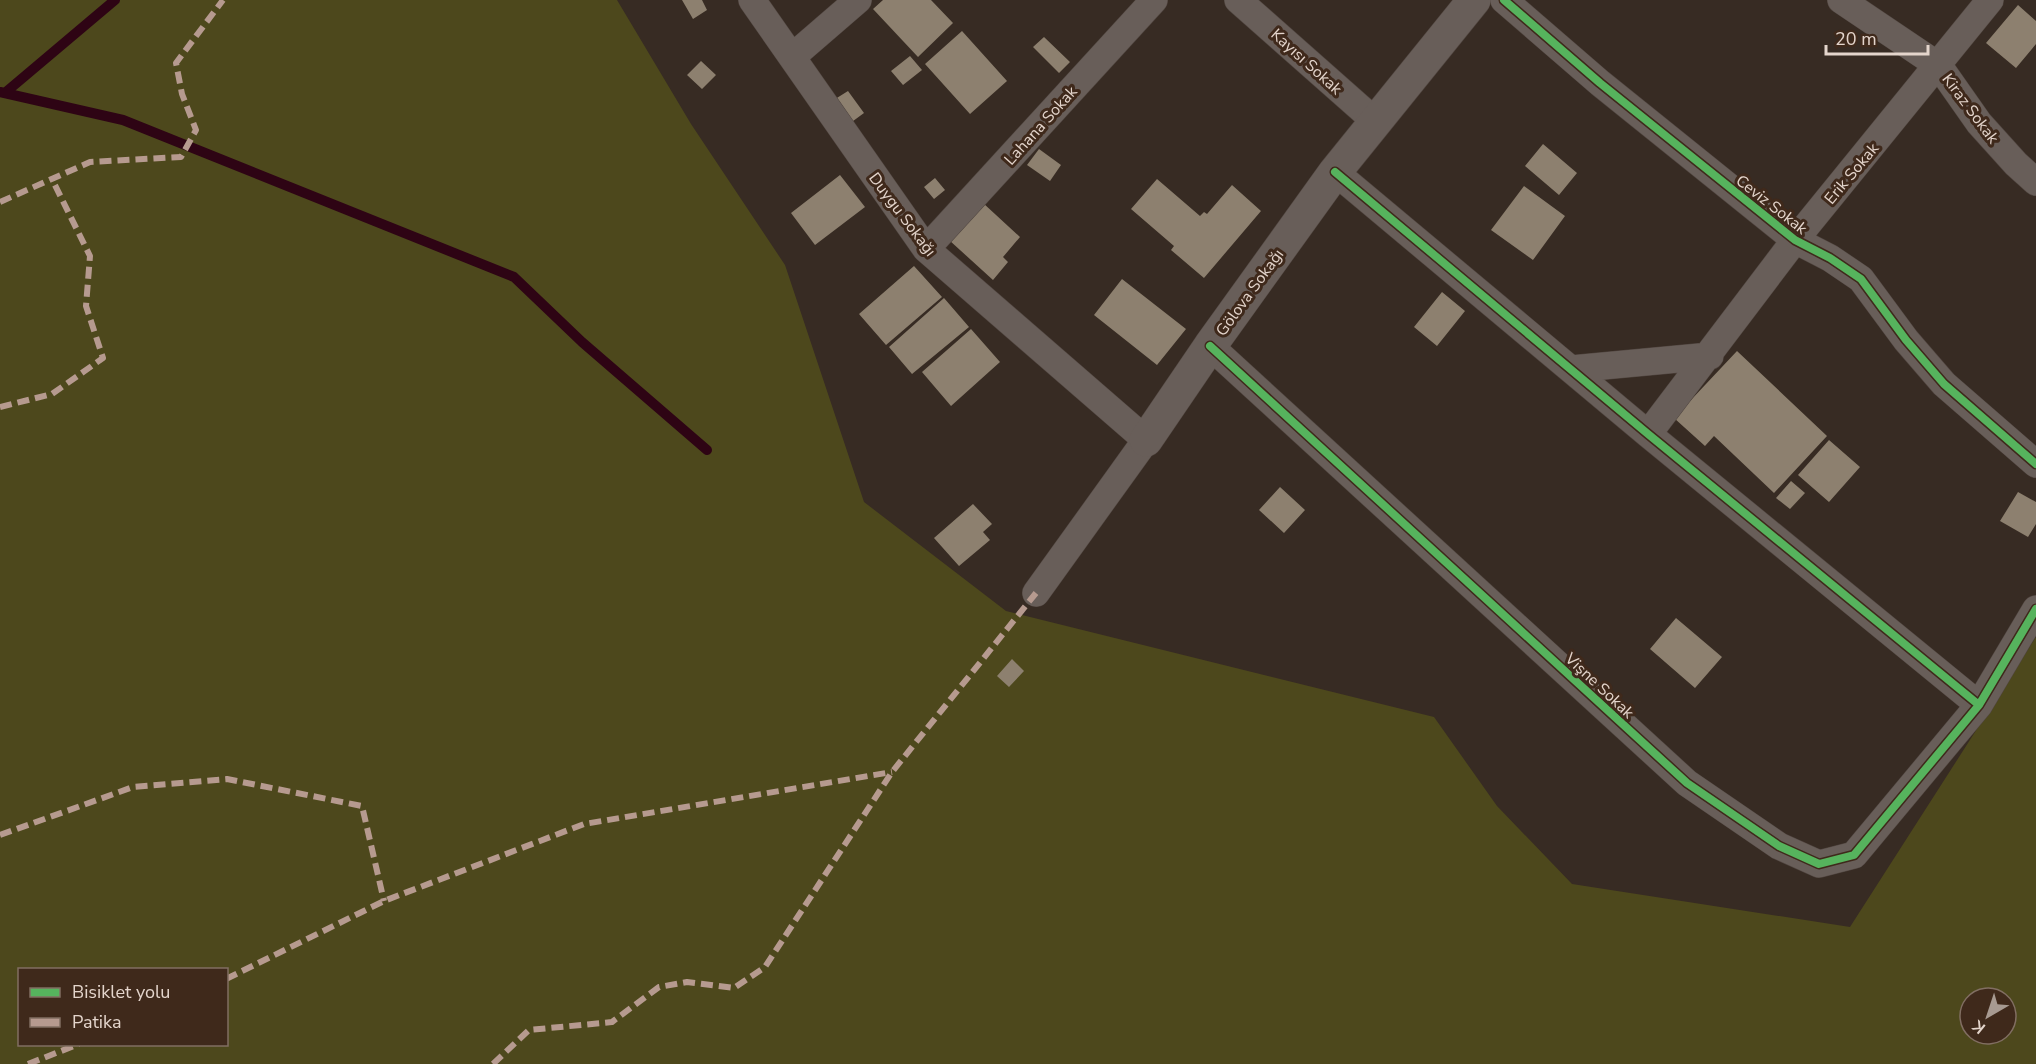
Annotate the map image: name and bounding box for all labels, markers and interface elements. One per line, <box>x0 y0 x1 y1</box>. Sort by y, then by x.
scale bar <box>1826 18 1928 56</box>
street label: Kayısı Sokak <box>1266 24 1347 100</box>
text: 20 m <box>1835 27 1877 51</box>
street label: Kiraz Sokak <box>1937 69 2004 149</box>
street label: Lahana Sokak <box>999 81 1083 170</box>
street label: Erik Sokak <box>1820 137 1885 209</box>
street label: Duygu Sokağı <box>863 168 941 261</box>
street label: Ceviz Sokak <box>1731 170 1813 240</box>
street label: Gölova Sokağı <box>1211 245 1289 341</box>
street label: Vişne Sokak <box>1559 647 1639 724</box>
legend <box>18 968 228 1046</box>
text: Bisiklet yolu <box>72 980 170 1004</box>
north arrow <box>1958 986 2018 1046</box>
text: Patika <box>72 1010 121 1034</box>
text: K <box>1967 1014 1990 1039</box>

